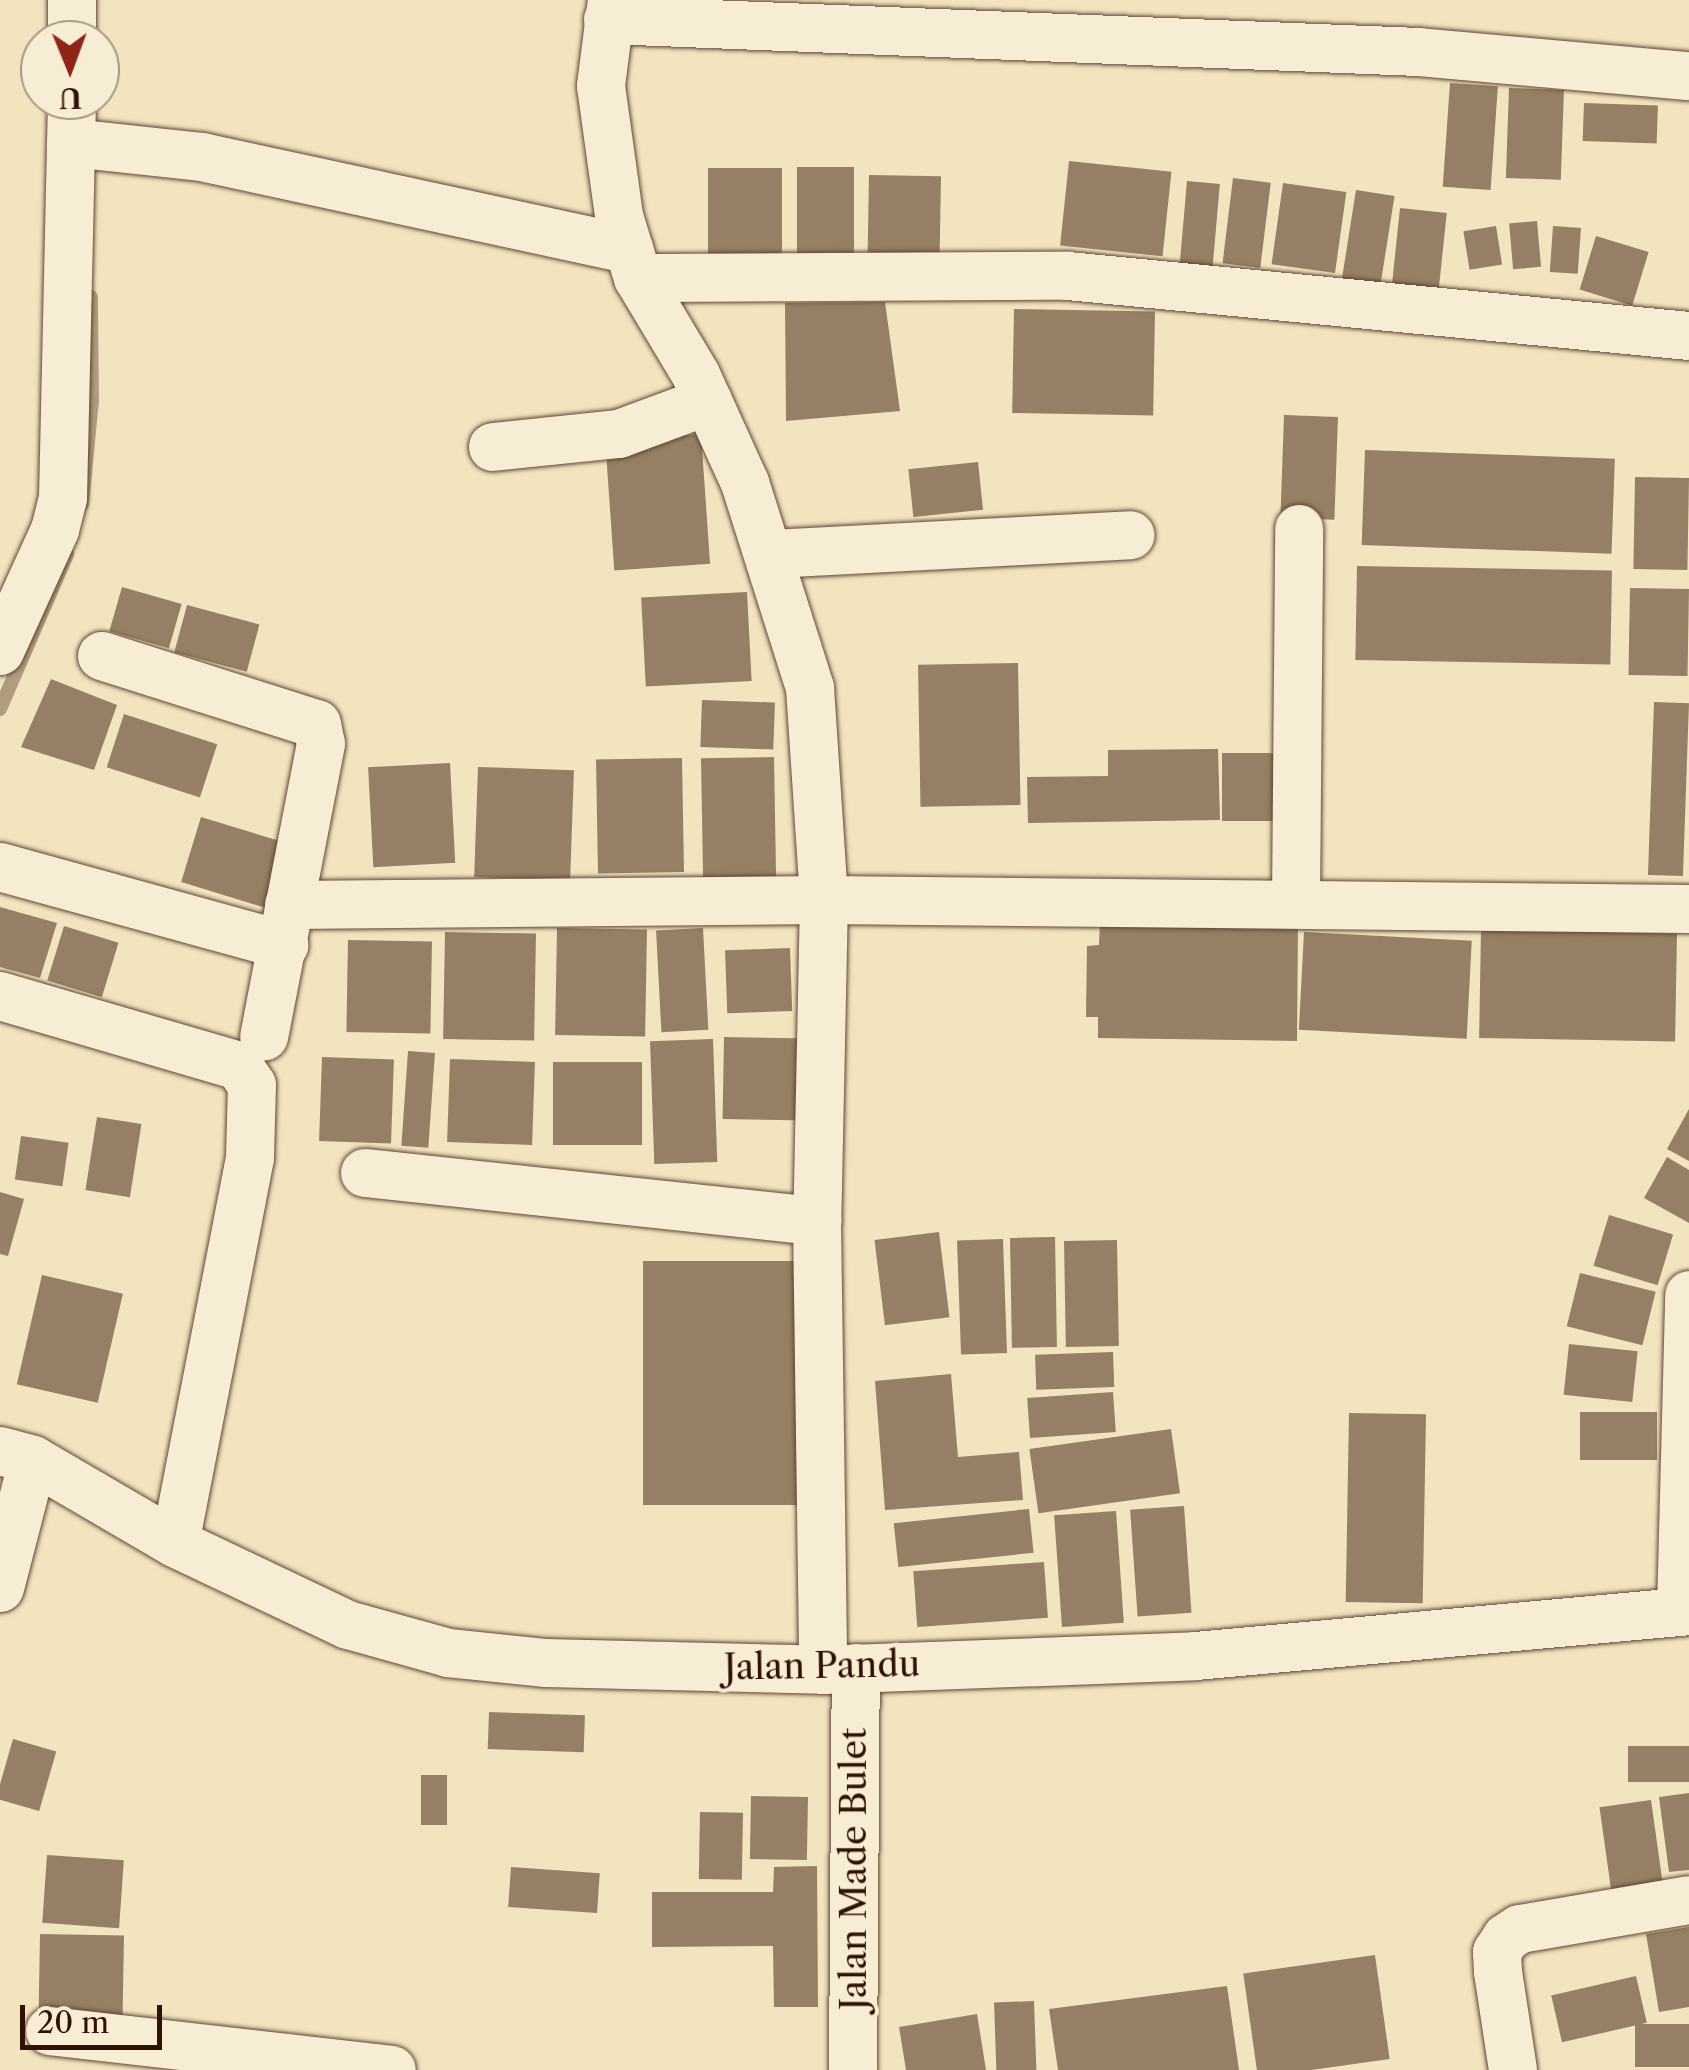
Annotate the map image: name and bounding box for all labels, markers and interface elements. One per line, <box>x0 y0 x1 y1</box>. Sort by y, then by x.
north arrow <box>20 20 120 120</box>
text: U <box>59 81 82 115</box>
street label: Jalan Pandu <box>723 1643 921 1689</box>
street label: Jalan Made Bulet <box>833 1728 875 2010</box>
scale bar <box>25 1985 168 2047</box>
text: 20 m <box>37 2004 109 2041</box>

